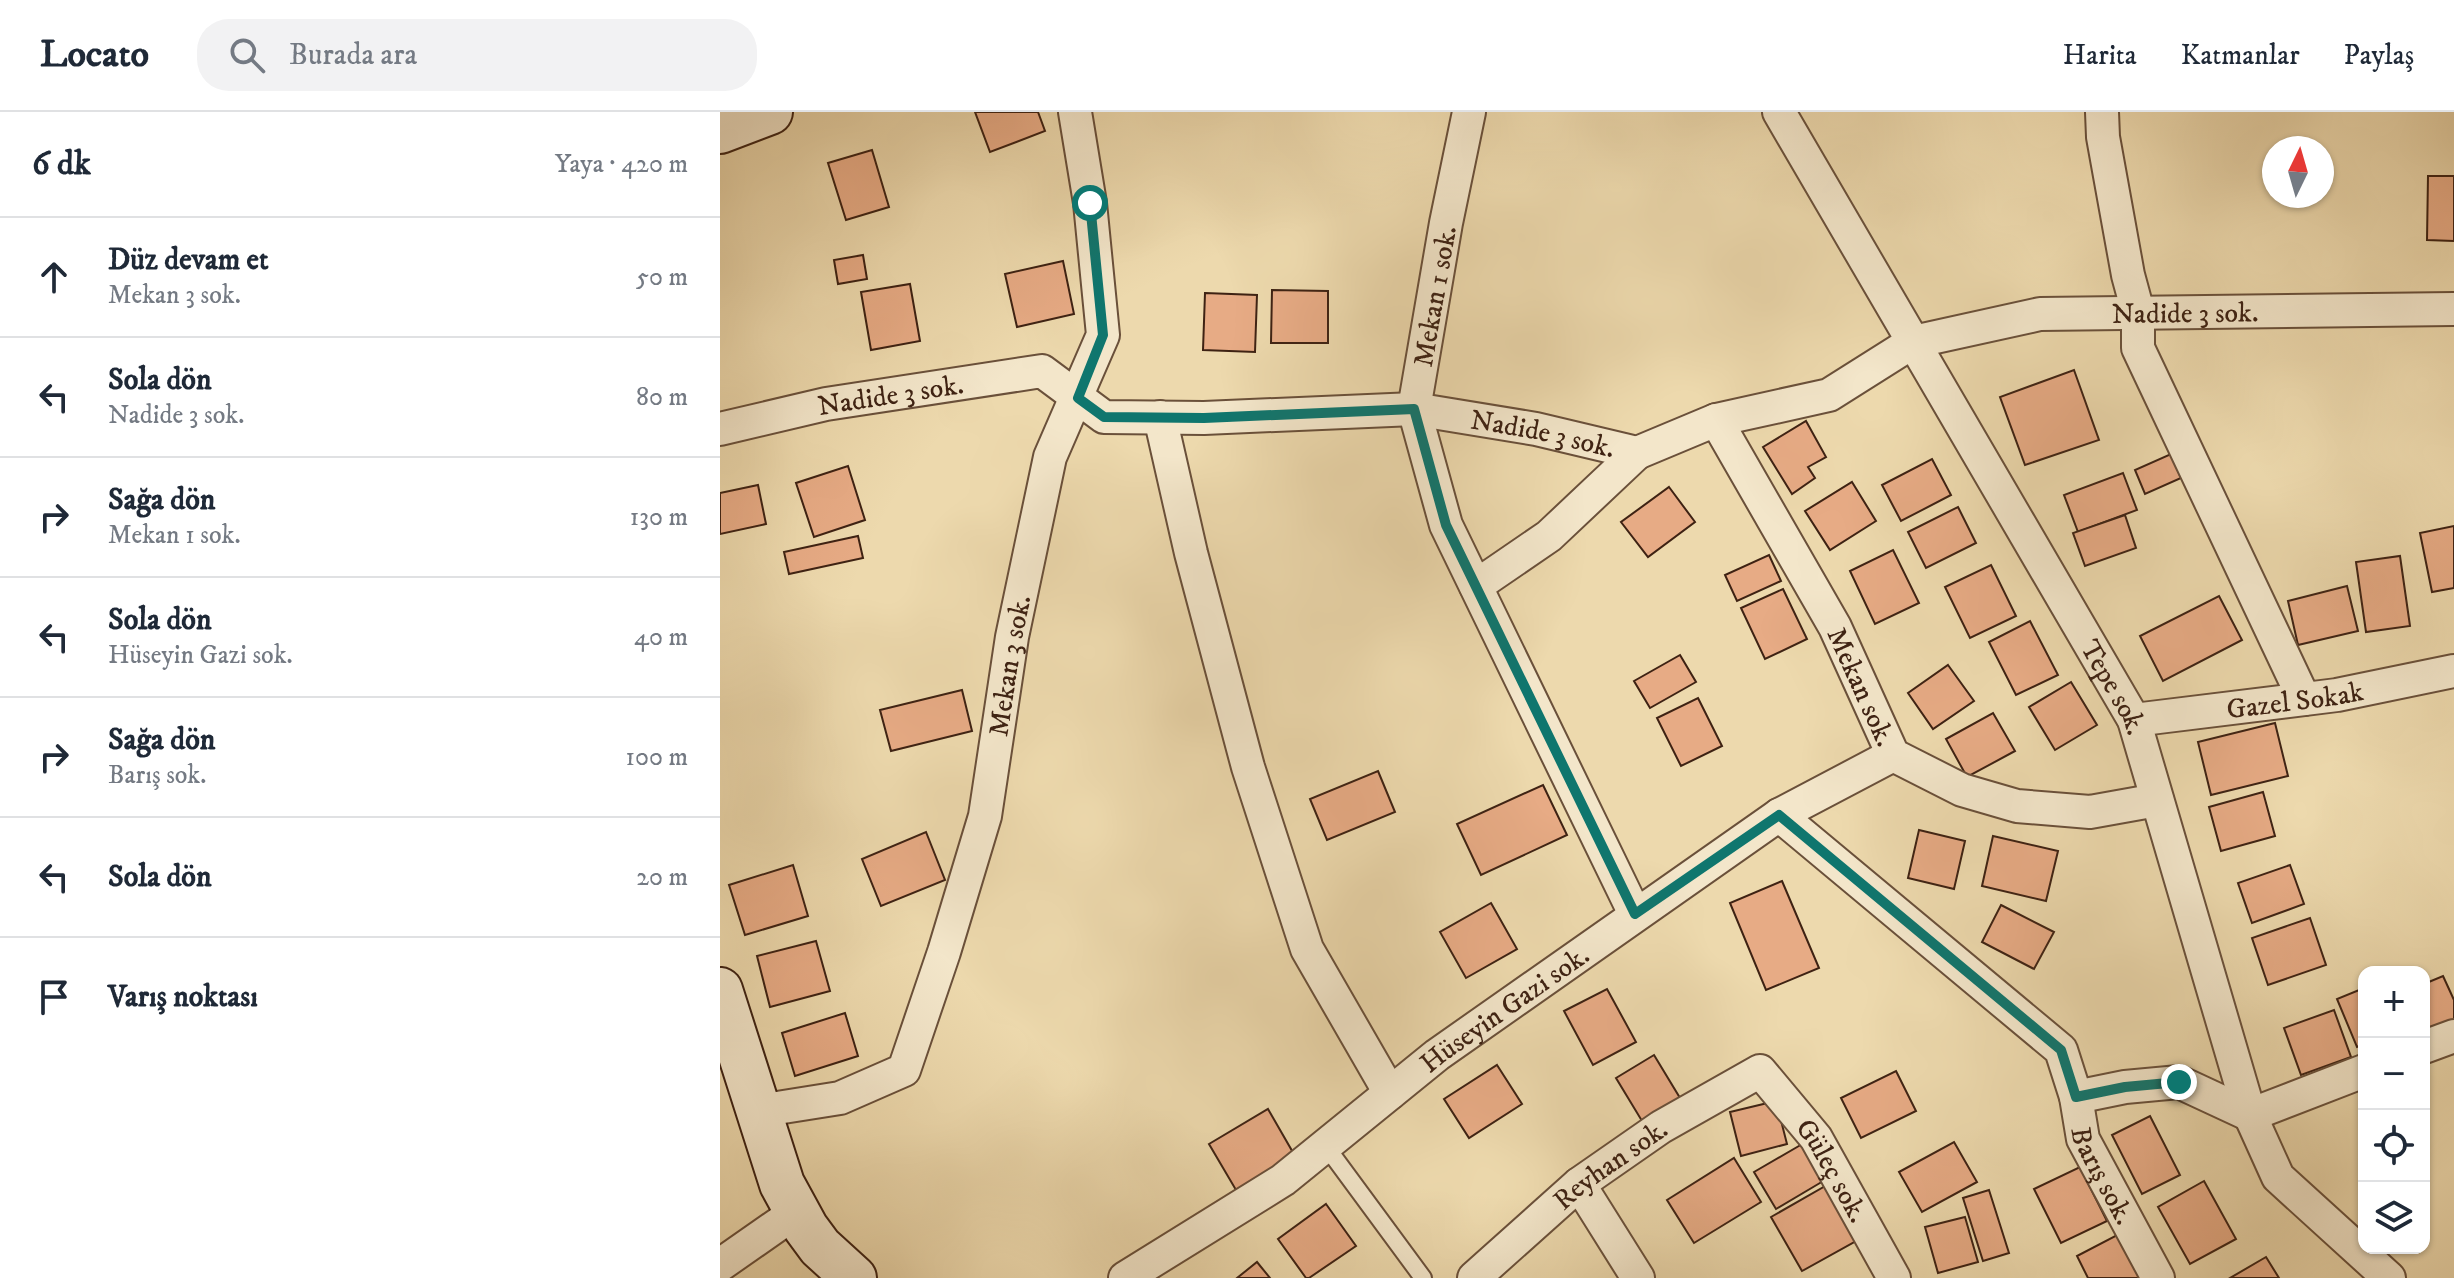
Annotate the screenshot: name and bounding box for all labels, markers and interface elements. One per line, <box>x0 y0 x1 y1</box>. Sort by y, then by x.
search box <box>197 19 757 91</box>
text: Locato <box>40 31 149 79</box>
icon: search <box>225 33 269 77</box>
text: Burada ara <box>289 37 417 74</box>
text: Harita <box>2063 38 2137 73</box>
text: Katmanlar <box>2181 38 2300 73</box>
text: Paylaş <box>2344 38 2414 73</box>
north arrow <box>2262 136 2334 208</box>
text: 6 dk <box>32 143 91 185</box>
text: Yaya · 420 m <box>555 148 688 181</box>
route start <box>1072 185 1108 221</box>
street label: Mekan 1 sok. <box>1406 223 1465 370</box>
text: Düz devam et <box>108 242 269 279</box>
icon: ahead <box>32 255 76 299</box>
text: 50 m <box>636 261 688 294</box>
text: Mekan 3 sok. <box>108 279 241 312</box>
street label: Nadide 3 sok. <box>2111 295 2259 332</box>
text: Sola dön <box>108 362 212 399</box>
street label: Nadide 3 sok. <box>815 367 966 424</box>
icon: left <box>32 375 76 419</box>
text: 80 m <box>636 381 688 414</box>
text: Nadide 3 sok. <box>108 399 244 432</box>
street label: Nadide 3 sok. <box>1468 403 1619 466</box>
text: Sağa dön <box>108 482 216 519</box>
icon: right <box>32 495 76 539</box>
text: 130 m <box>630 501 688 534</box>
text: Mekan 1 sok. <box>108 519 241 552</box>
street label: Mekan 3 sok. <box>981 592 1039 739</box>
text: Sola dön <box>108 602 212 639</box>
icon: left <box>32 615 76 659</box>
text: 40 m <box>634 621 688 654</box>
street label: Mekan sok. <box>1818 622 1903 752</box>
street label: Tepe sok. <box>2072 634 2153 739</box>
text: Hüseyin Gazi sok. <box>108 639 293 672</box>
street label: Gazel Sokak <box>2225 674 2367 727</box>
text: Sağa dön <box>108 722 216 759</box>
icon: right <box>32 735 76 779</box>
text: 100 m <box>625 741 688 774</box>
text: Barış sok. <box>108 759 206 792</box>
icon: left <box>32 855 76 899</box>
text: Sola dön <box>108 859 212 896</box>
text: 20 m <box>636 861 688 894</box>
street label: Hüseyin Gazi sok. <box>1413 938 1596 1081</box>
map controls <box>2358 966 2430 1254</box>
button: + <box>2358 966 2430 1038</box>
icon: arrive <box>32 975 76 1019</box>
text: Varış noktası <box>108 979 258 1016</box>
button: − <box>2358 1038 2430 1110</box>
route end <box>2161 1064 2197 1100</box>
button: locate <box>2358 1110 2430 1182</box>
street label: Reyhan sok. <box>1546 1111 1674 1218</box>
street label: Güleç sok. <box>1788 1112 1875 1229</box>
street label: Barış sok. <box>2062 1125 2142 1231</box>
button: layers <box>2358 1182 2430 1254</box>

